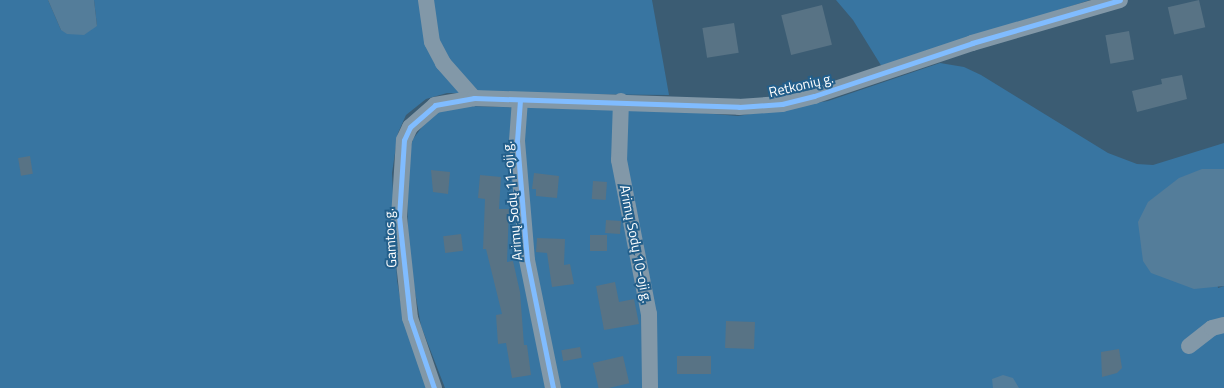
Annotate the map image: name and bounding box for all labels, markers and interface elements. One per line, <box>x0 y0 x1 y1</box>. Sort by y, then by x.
street label: Retkonių g. <box>767 69 835 101</box>
street label: Arimų Sodų 11-oji g. <box>498 140 526 262</box>
street label: Arimų Sodų 10-oji g. <box>616 183 656 305</box>
street label: Gamtos g. <box>380 208 400 268</box>

